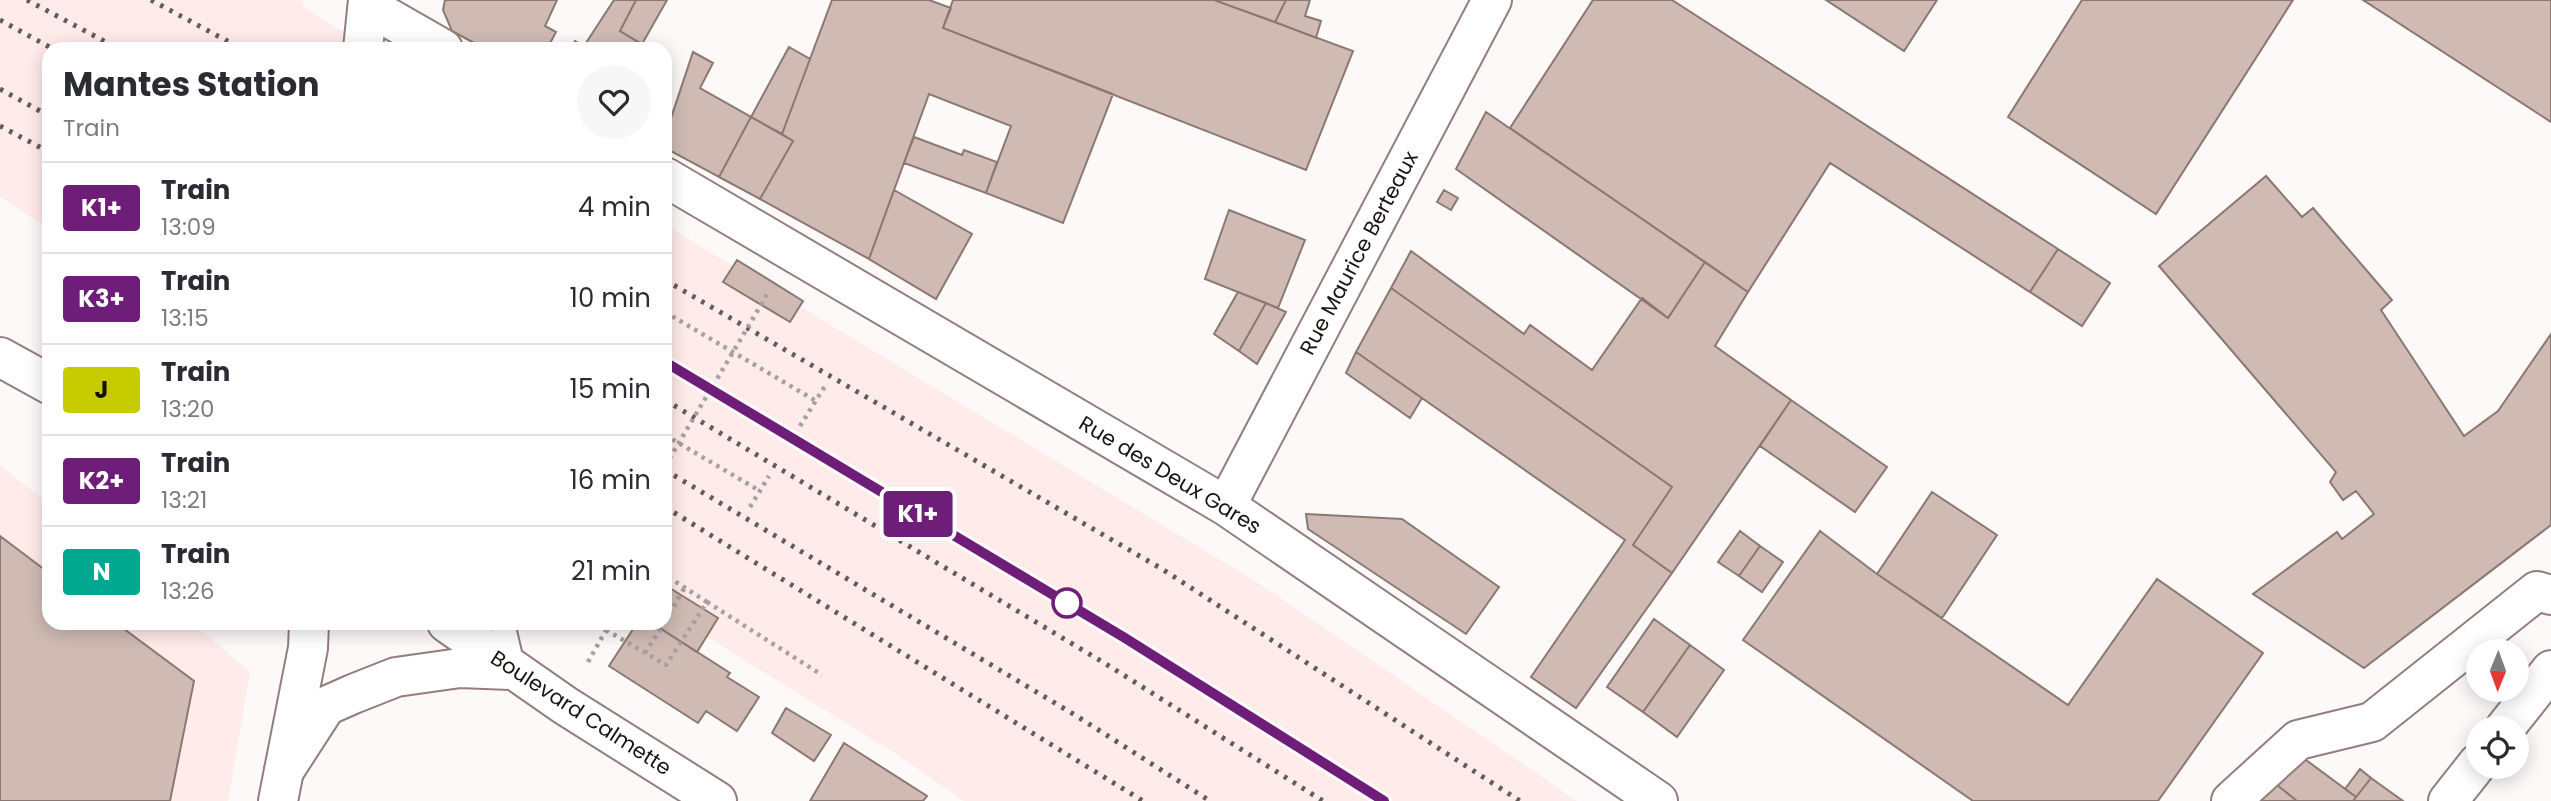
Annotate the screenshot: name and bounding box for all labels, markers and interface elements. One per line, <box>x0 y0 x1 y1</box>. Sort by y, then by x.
text: Mantes Station <box>63 61 320 108</box>
button: heart <box>577 65 651 139</box>
text: Train <box>63 112 120 144</box>
street label: Rue Maurice Berteaux <box>1292 146 1425 360</box>
text: Train <box>161 172 230 208</box>
text: 4 min <box>578 189 651 225</box>
text: K1+ <box>81 191 122 224</box>
text: 13:09 <box>161 211 216 243</box>
text: Train <box>161 263 230 299</box>
text: 10 min <box>570 280 651 316</box>
text: K3+ <box>78 282 125 315</box>
text: 13:15 <box>161 302 209 334</box>
text: Train <box>161 354 230 390</box>
text: 15 min <box>570 371 651 407</box>
text: J <box>95 373 108 406</box>
text: 13:20 <box>161 393 214 425</box>
street label: Rue des Deux Gares <box>1074 409 1267 541</box>
text: Train <box>161 445 230 481</box>
text: 16 min <box>569 462 651 498</box>
text: K2+ <box>79 464 124 497</box>
text: 13:21 <box>161 484 207 516</box>
line badge: K1+ <box>878 491 958 537</box>
text: K1+ <box>898 497 938 530</box>
text: Train <box>161 536 230 572</box>
text: 21 min <box>571 553 651 589</box>
text: N <box>92 555 111 588</box>
text: 13:26 <box>161 575 215 607</box>
unlabelled marker <box>1052 588 1082 618</box>
north arrow <box>2466 639 2529 702</box>
map controls <box>2466 639 2529 779</box>
street label: Boulevard Calmette <box>485 643 677 782</box>
button: locate <box>2466 716 2529 779</box>

